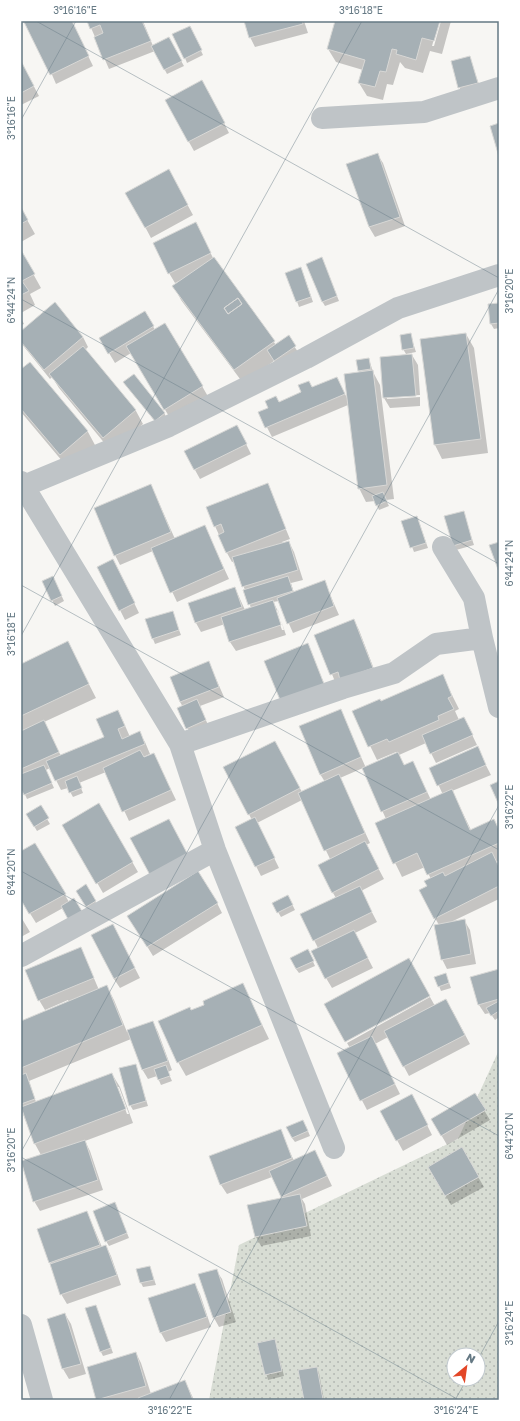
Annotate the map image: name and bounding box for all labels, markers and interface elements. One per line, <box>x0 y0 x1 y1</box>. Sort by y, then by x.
text: 3°16'16"E <box>53 4 97 16</box>
text: 3°16'18"E <box>339 4 383 16</box>
text: 3°16'16"E <box>5 96 17 140</box>
text: 3°16'20"E <box>503 269 515 313</box>
text: 6°44'24"N <box>5 277 17 323</box>
text: 6°44'24"N <box>503 540 515 586</box>
text: 3°16'18"E <box>5 612 17 656</box>
text: 3°16'22"E <box>503 785 515 829</box>
text: 6°44'20"N <box>5 849 17 895</box>
text: 6°44'20"N <box>503 1113 515 1159</box>
text: 3°16'20"E <box>5 1128 17 1172</box>
text: 3°16'24"E <box>503 1301 515 1345</box>
north arrow <box>446 1347 486 1387</box>
text: N <box>464 1350 478 1366</box>
text: 3°16'22"E <box>148 1404 192 1416</box>
text: 3°16'24"E <box>434 1404 478 1416</box>

